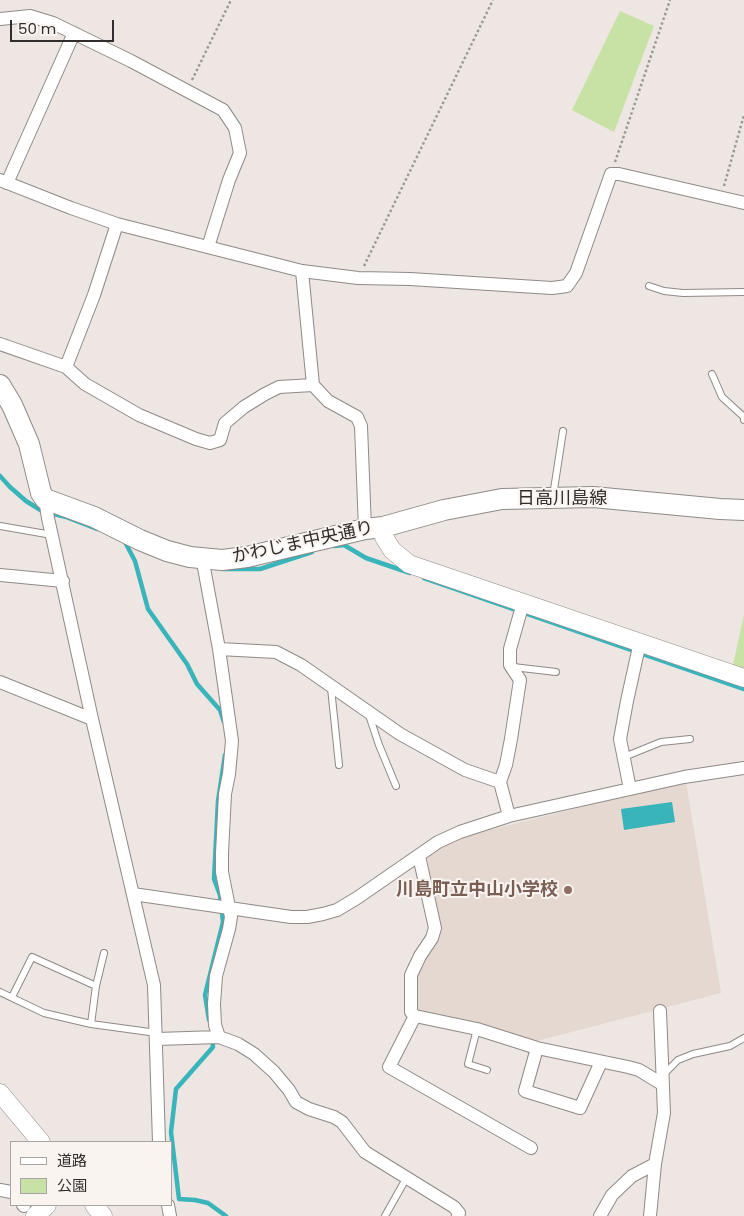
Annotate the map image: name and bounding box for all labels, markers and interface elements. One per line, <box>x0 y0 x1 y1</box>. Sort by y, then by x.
scale bar <box>12 10 116 42</box>
text: 50 m <box>18 18 56 39</box>
street label: 日高川島線 <box>517 488 607 510</box>
street label: かわじま中央通り <box>230 517 376 569</box>
place label: 川島町立中山小学校 <box>396 879 558 901</box>
marker: 川島町立中山小学校 <box>562 884 574 896</box>
legend <box>10 1141 172 1206</box>
text: 道路 <box>57 1150 87 1171</box>
text: 公園 <box>57 1175 87 1196</box>

